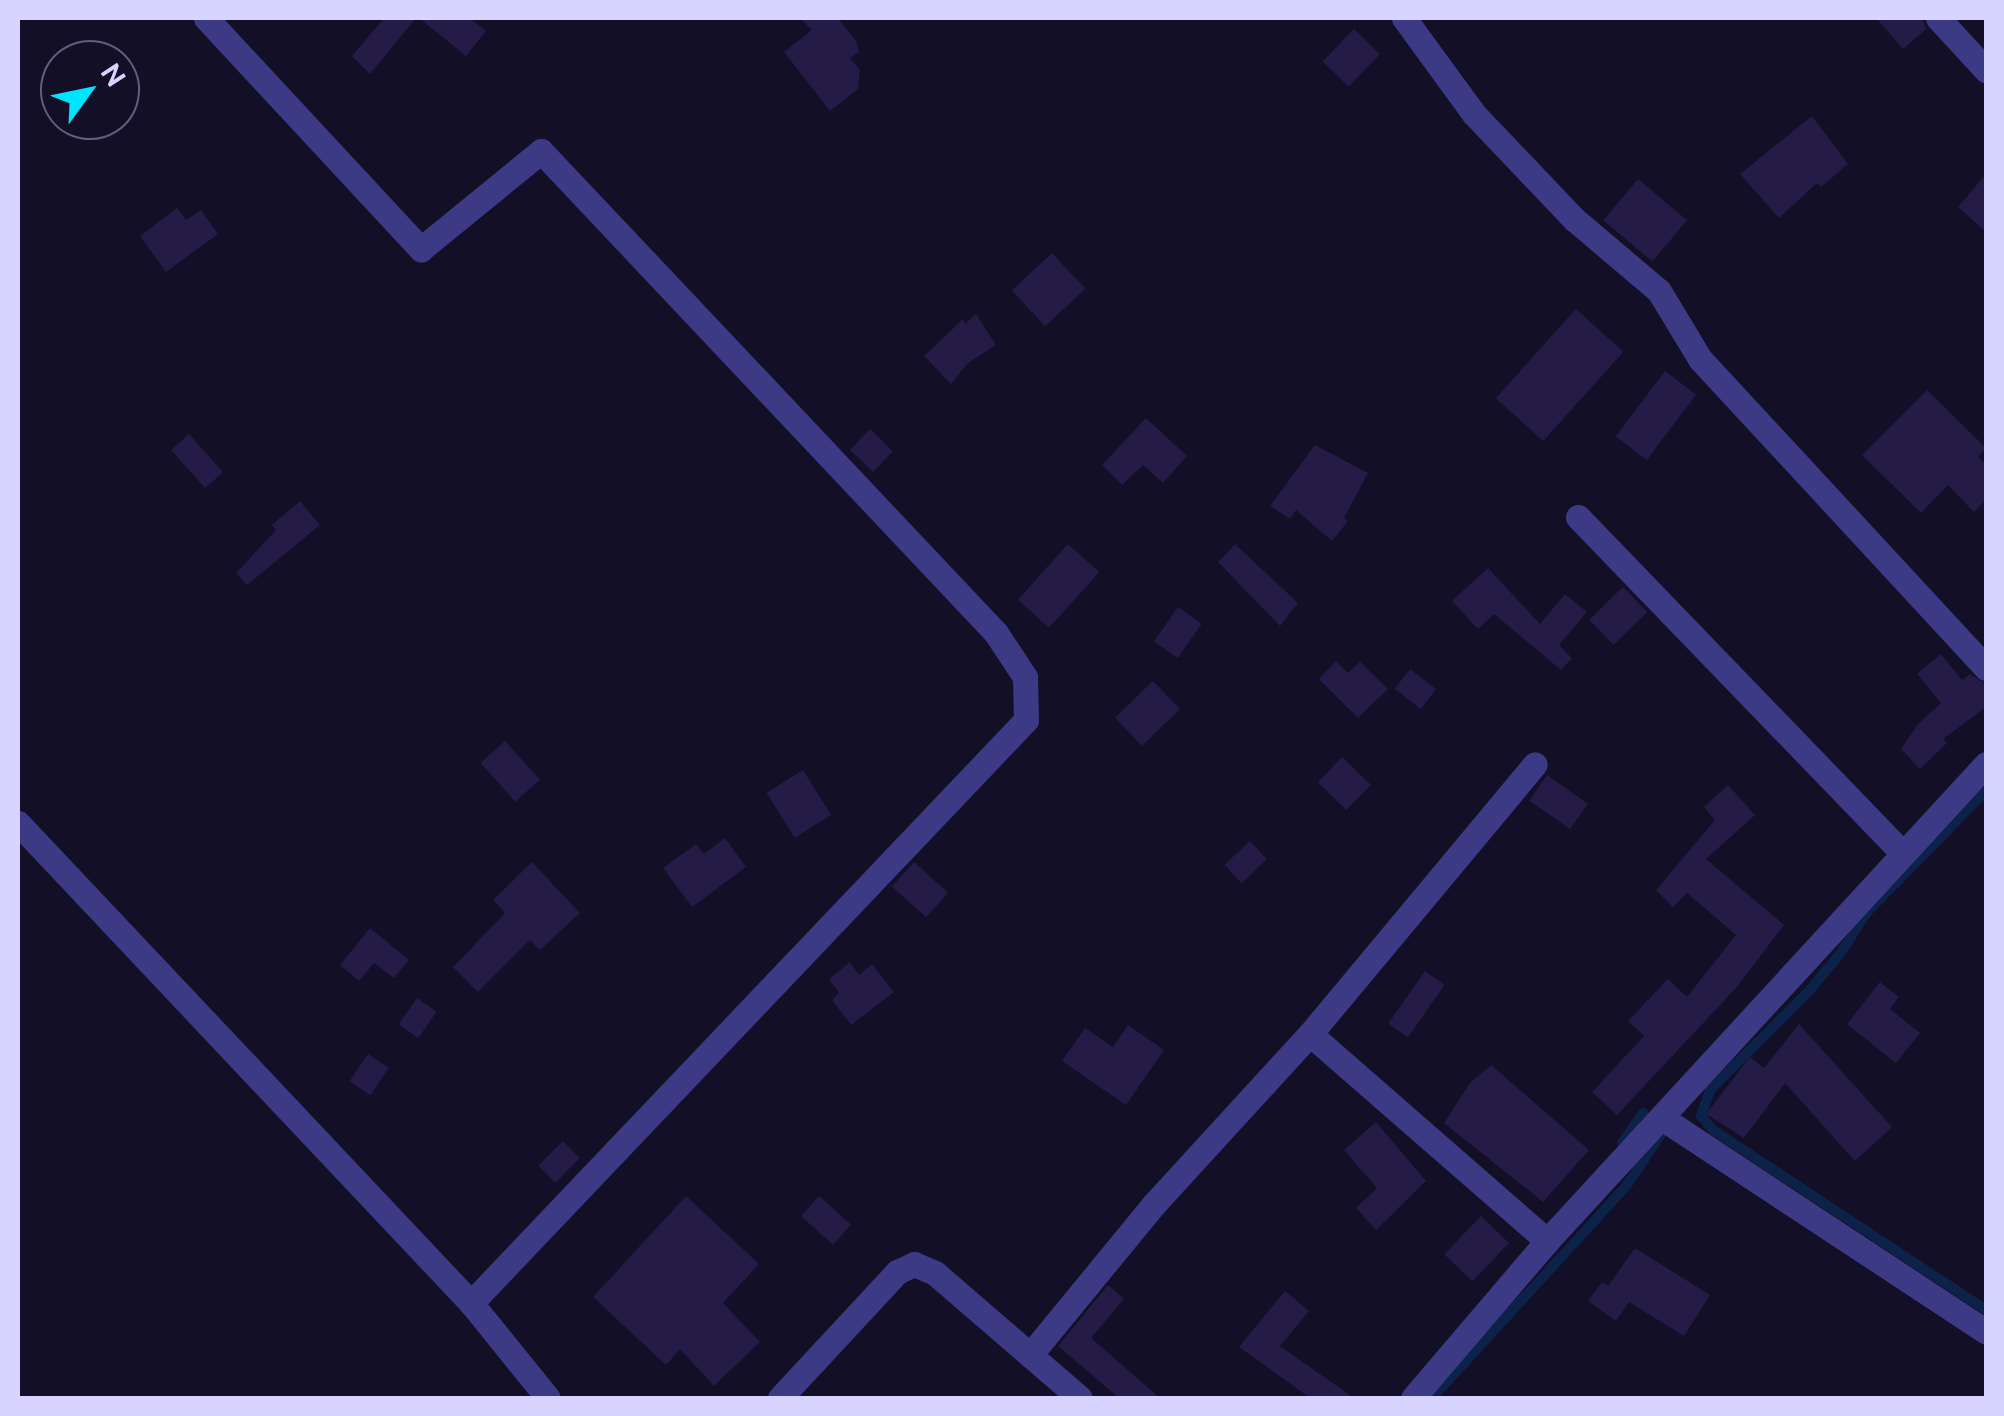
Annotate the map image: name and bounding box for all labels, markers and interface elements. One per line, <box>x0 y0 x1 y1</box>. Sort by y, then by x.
north arrow <box>40 40 140 140</box>
text: N <box>95 57 133 92</box>

